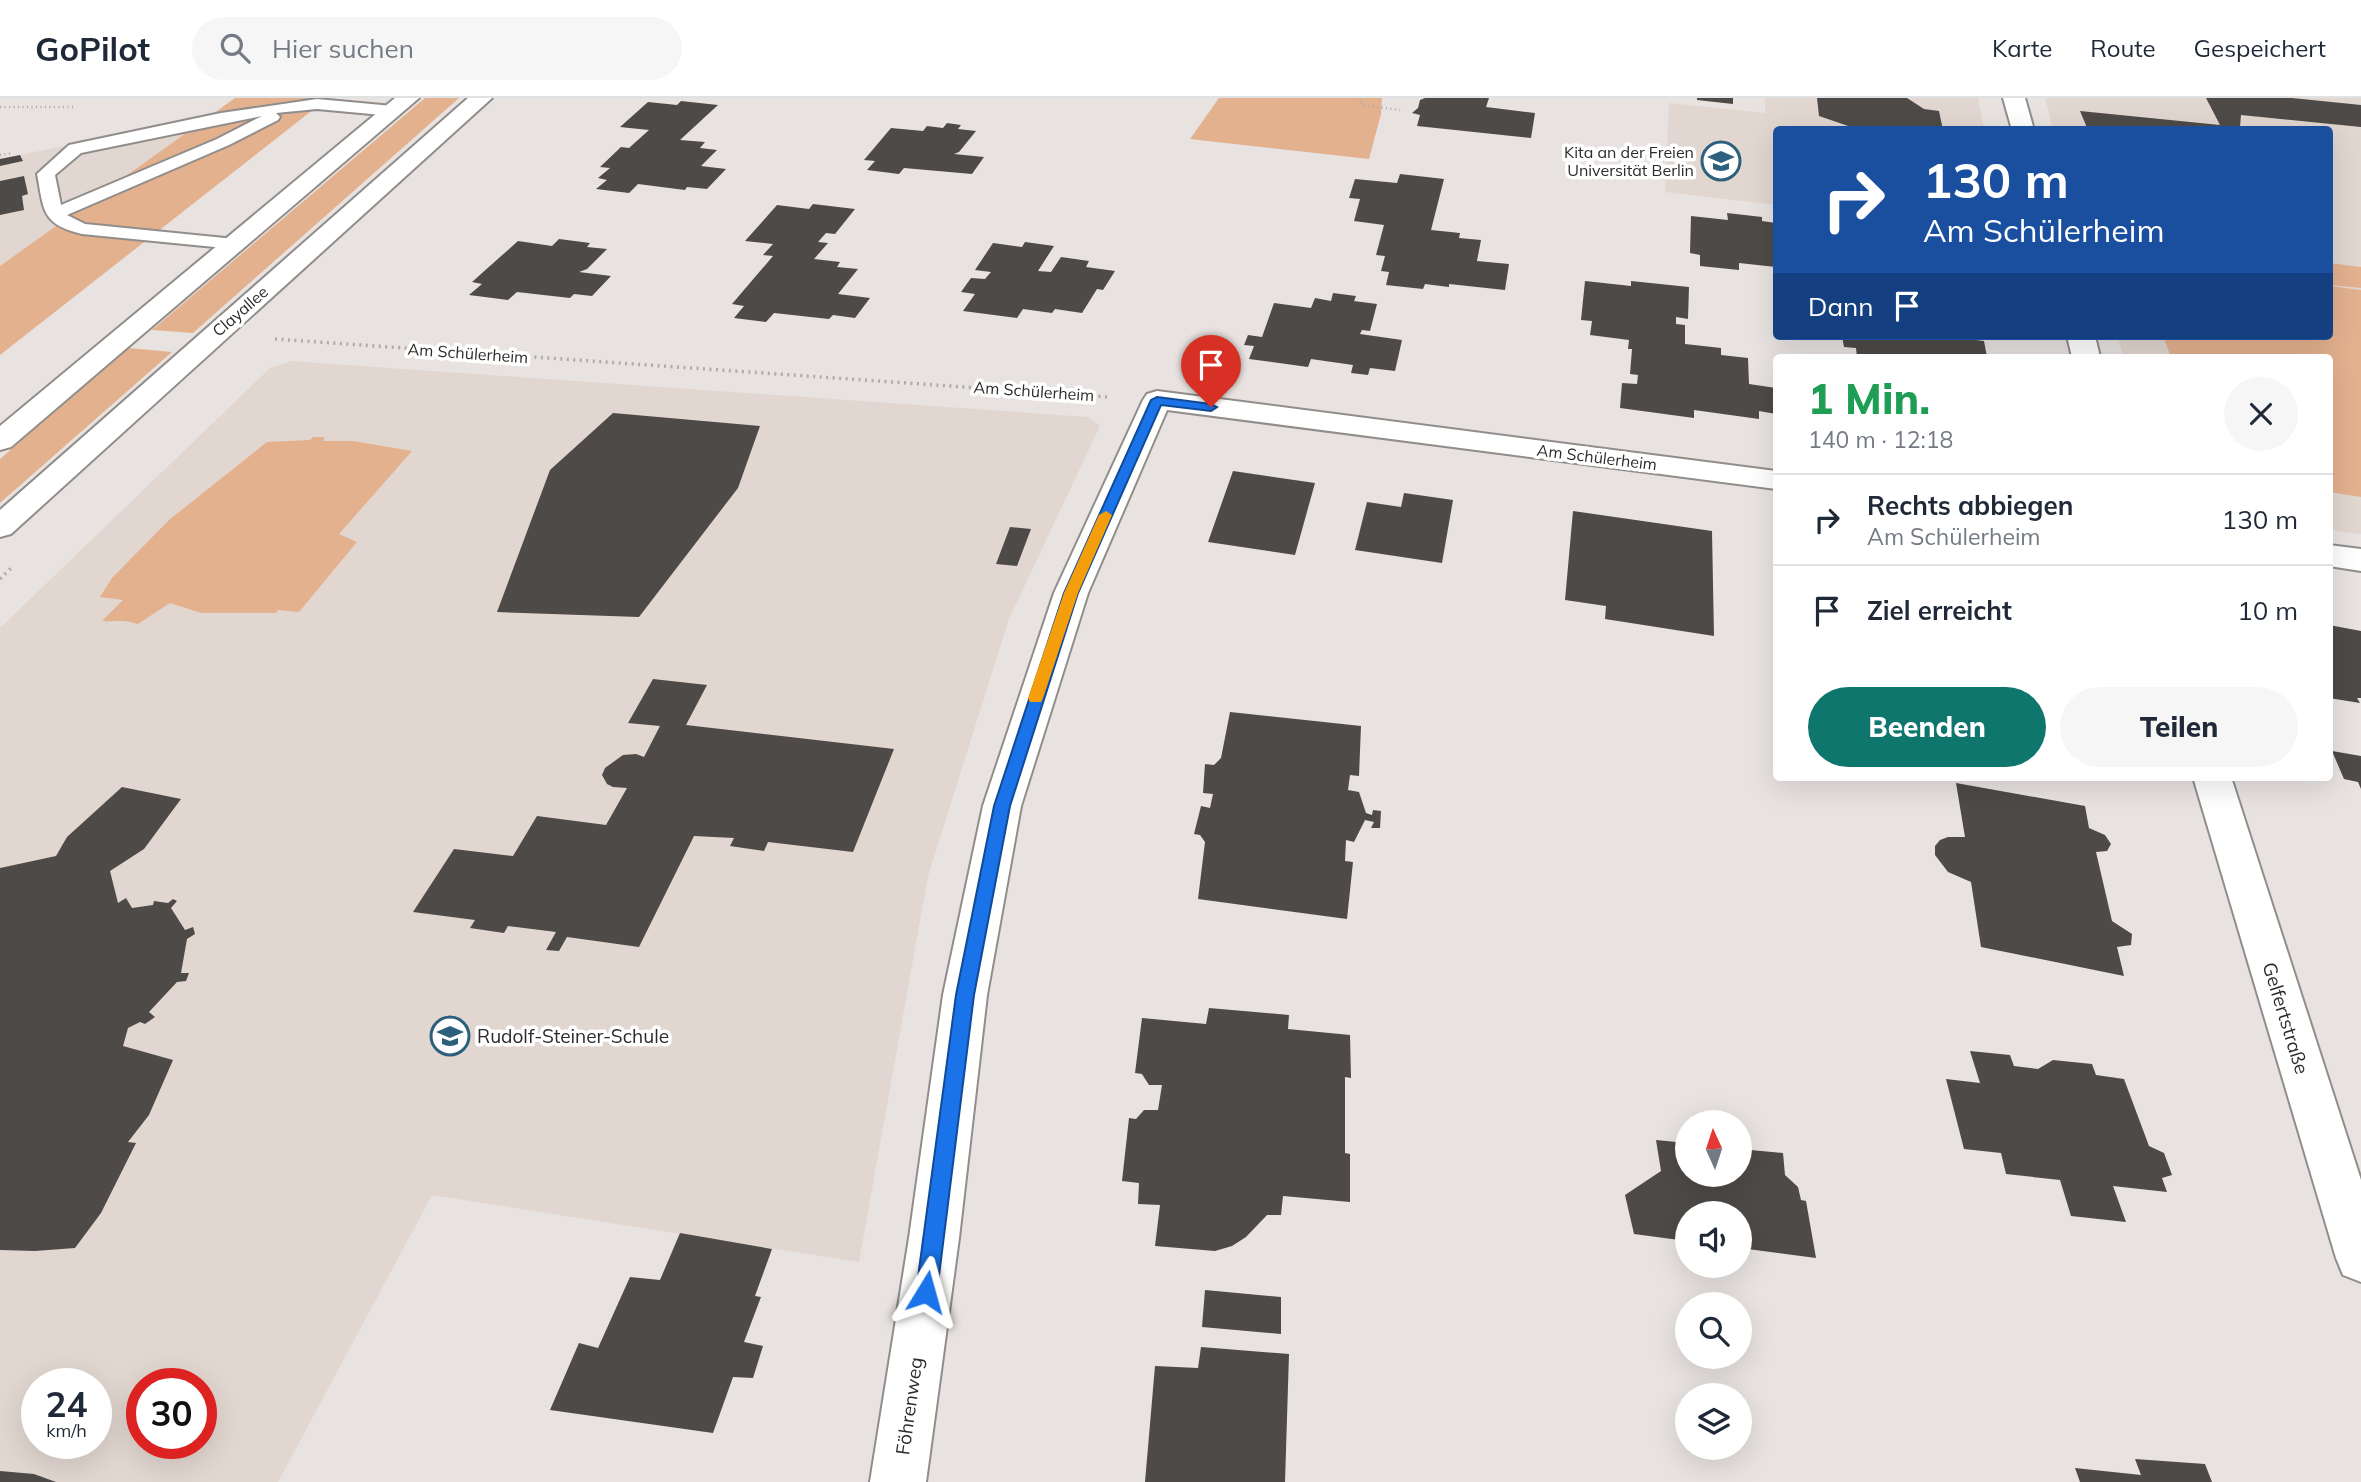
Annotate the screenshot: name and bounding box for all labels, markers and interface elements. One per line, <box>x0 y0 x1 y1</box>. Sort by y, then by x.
search box <box>192 17 682 80</box>
text: GoPilot <box>35 28 150 69</box>
icon: search <box>216 29 254 67</box>
text: Hier suchen <box>272 32 414 65</box>
text: Karte <box>1992 33 2052 63</box>
text: Route <box>2090 33 2156 63</box>
text: Gespeichert <box>2194 33 2326 63</box>
school or university icon: Kita an der Freien Universität Berlin <box>1700 140 1742 182</box>
place label: Kita an der Freien Universität Berlin <box>1564 142 1694 180</box>
text: 130 m <box>1923 149 2069 210</box>
icon: right <box>1808 154 1899 245</box>
text: Am Schülerheim <box>1923 210 2164 250</box>
street label: Clayallee <box>208 281 272 341</box>
icon: arrive <box>1888 287 1926 325</box>
text: Dann <box>1808 290 1874 323</box>
pin <box>1181 335 1241 407</box>
street label: Am Schülerheim <box>407 339 529 367</box>
icon: arrive <box>1192 346 1230 384</box>
text: 1 Min. <box>1808 372 1930 425</box>
street label: Am Schülerheim <box>973 377 1095 405</box>
button: close <box>2224 377 2298 451</box>
text: 140 m · 12:18 <box>1808 425 1953 454</box>
street label: Am Schülerheim <box>1536 440 1658 474</box>
text: Rechts abbiegen <box>1867 489 2073 522</box>
icon: right <box>1808 501 1846 539</box>
text: 130 m <box>2222 503 2298 536</box>
text: Am Schülerheim <box>1867 522 2041 551</box>
icon: arrive <box>1808 592 1846 630</box>
text: Ziel erreicht <box>1867 594 2012 627</box>
text: 10 m <box>2237 594 2298 627</box>
button: Beenden <box>1808 687 2046 767</box>
button: Teilen <box>2060 687 2298 767</box>
street label: Gelfertstraße <box>2258 959 2314 1077</box>
school or university icon: Rudolf-Steiner-Schule <box>429 1015 471 1057</box>
place label: Rudolf-Steiner-Schule <box>477 1024 669 1048</box>
north arrow <box>1675 1110 1752 1186</box>
map controls <box>1675 1110 1752 1460</box>
button: sound <box>1675 1201 1752 1278</box>
position arrow <box>889 1255 963 1329</box>
button: search <box>1675 1292 1752 1369</box>
street label: Föhrenweg <box>890 1355 928 1457</box>
speed limit sign: 30 <box>126 1368 217 1459</box>
text: 24 <box>45 1382 88 1426</box>
button: layers <box>1675 1383 1752 1460</box>
text: km/h <box>46 1419 87 1442</box>

